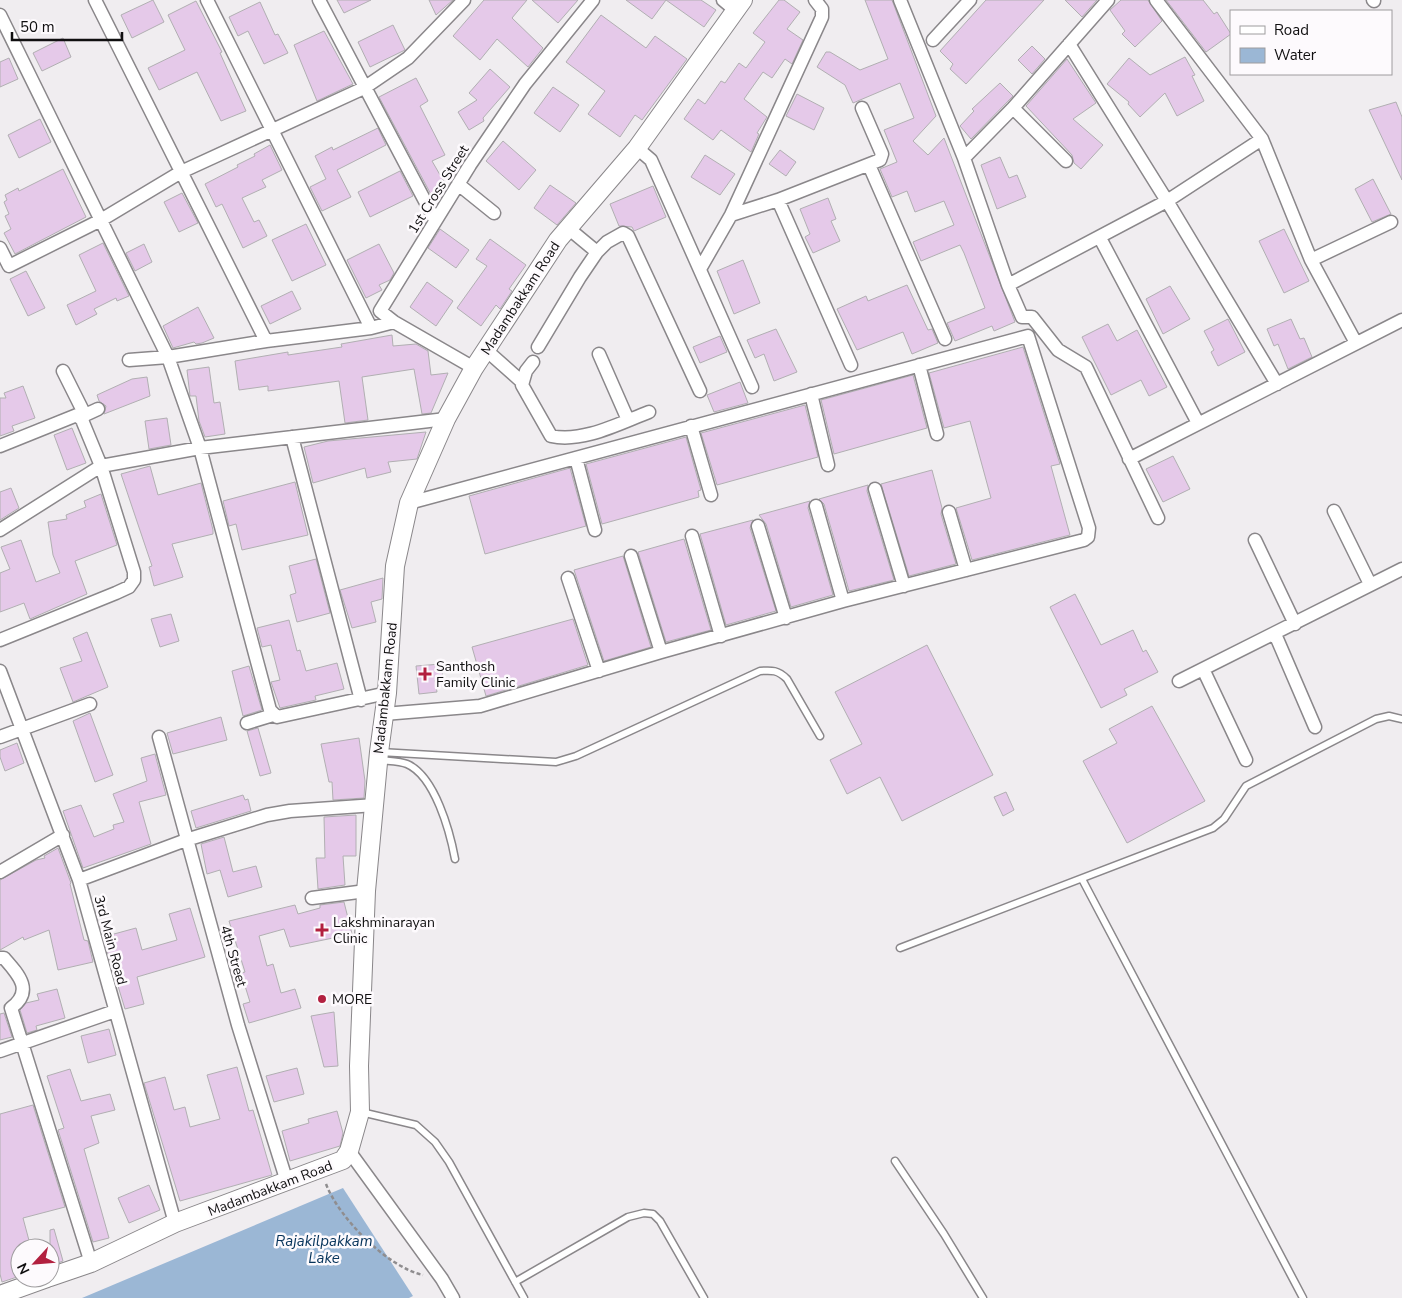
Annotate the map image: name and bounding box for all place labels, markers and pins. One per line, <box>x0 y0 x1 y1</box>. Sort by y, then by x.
place label: Santhosh Family Clinic <box>436 657 516 692</box>
marker: Santhosh Family Clinic <box>418 667 432 681</box>
place label: Lakshminarayan Clinic <box>333 913 435 948</box>
marker: Lakshminarayan Clinic <box>315 923 329 937</box>
place label: MORE <box>332 990 372 1009</box>
marker: MORE <box>316 993 328 1005</box>

